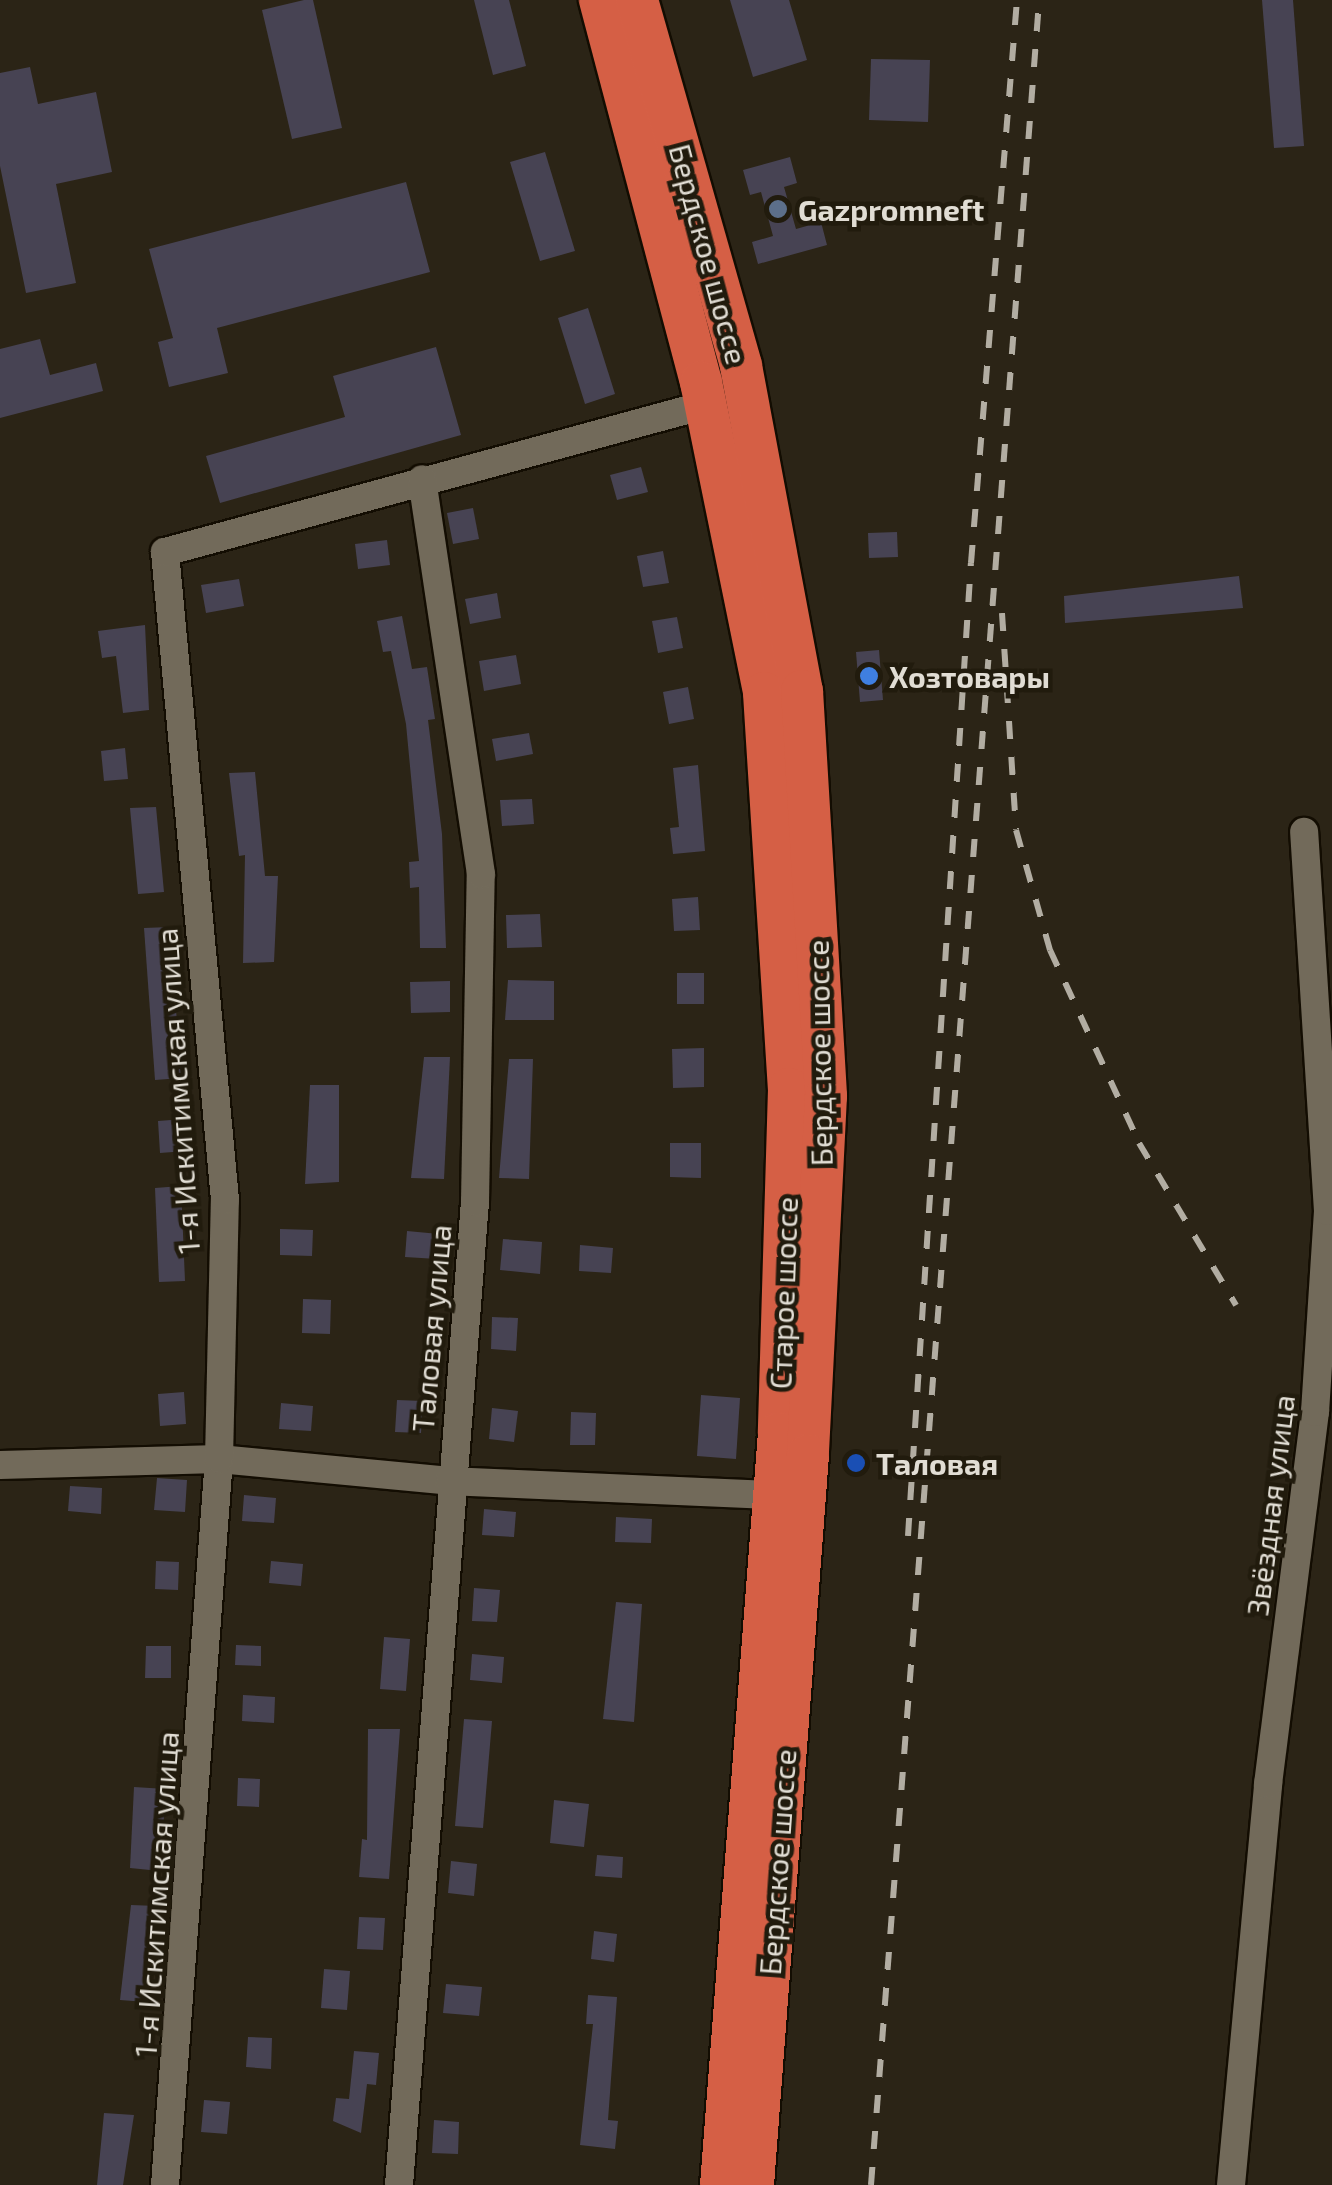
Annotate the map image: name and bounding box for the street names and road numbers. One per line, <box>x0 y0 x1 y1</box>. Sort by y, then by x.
street label: Бердское шоссе <box>662 140 756 368</box>
street label: 1-я Искитимская улица <box>148 927 206 1255</box>
street label: Бердское шоссе <box>799 939 839 1167</box>
street label: Старое шоссе <box>762 1196 804 1390</box>
street label: Таловая улица <box>404 1223 458 1433</box>
street label: Звёздная улица <box>1239 1392 1301 1618</box>
street label: 1-я Искитимская улица <box>127 1730 185 2058</box>
street label: Бердское шоссе <box>751 1748 803 1976</box>

